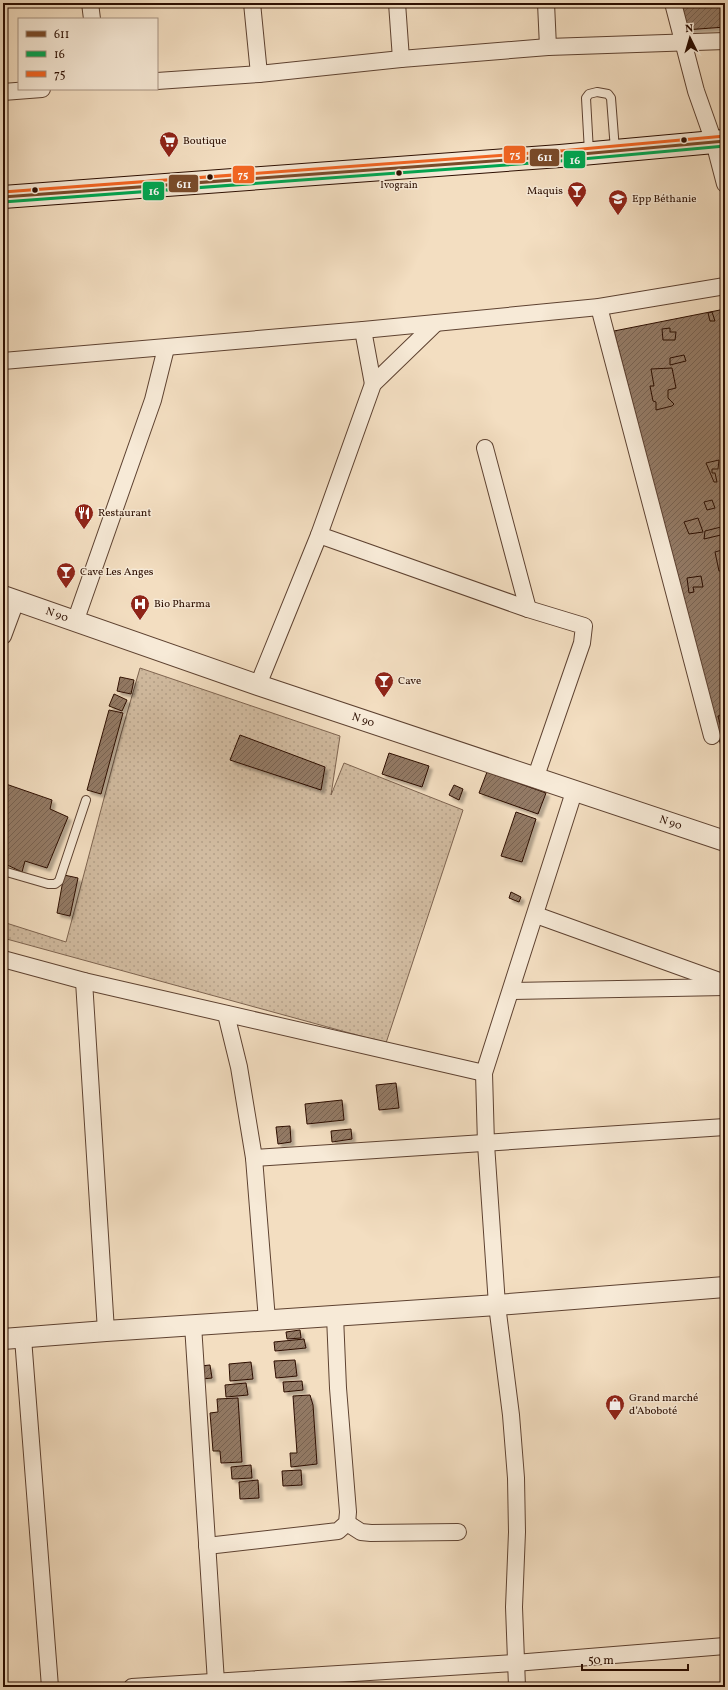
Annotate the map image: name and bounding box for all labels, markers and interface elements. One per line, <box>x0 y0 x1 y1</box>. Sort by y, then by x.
legend <box>18 18 158 90</box>
north arrow <box>670 18 710 58</box>
text: N <box>685 22 694 37</box>
text: 611 <box>54 27 69 43</box>
text: 16 <box>54 47 65 63</box>
text: 75 <box>54 67 66 83</box>
supermarket icon: Boutique <box>158 130 180 158</box>
place label: Boutique <box>183 134 227 149</box>
unlabelled marker <box>679 135 689 145</box>
line badge: 75 <box>503 145 526 164</box>
text: 75 <box>510 148 520 163</box>
line badge: 611 <box>529 148 560 167</box>
line badge: 16 <box>563 150 586 169</box>
text: 611 <box>538 151 552 166</box>
text: 16 <box>570 154 580 169</box>
line badge: 75 <box>232 165 255 184</box>
text: 75 <box>238 168 248 183</box>
marker: Ivograin <box>394 168 404 178</box>
unlabelled marker <box>205 172 215 182</box>
line badge: 611 <box>168 174 199 193</box>
text: 611 <box>177 178 191 193</box>
place label: Ivograin <box>380 178 418 192</box>
bar icon: Maquis <box>566 180 588 208</box>
line badge: 16 <box>142 181 165 201</box>
place label: Maquis <box>527 184 563 199</box>
unlabelled marker <box>30 185 40 195</box>
text: 16 <box>149 185 159 200</box>
school or university icon: Epp Béthanie <box>607 188 629 216</box>
place label: Epp Béthanie <box>632 192 696 207</box>
restaurant icon: Restaurant <box>73 502 95 530</box>
place label: Restaurant <box>98 506 151 521</box>
bar icon: Cave Les Anges <box>55 561 77 589</box>
place label: Cave Les Anges <box>80 565 154 580</box>
hospital icon: Bio Pharma <box>129 593 151 621</box>
place label: Bio Pharma <box>154 597 211 612</box>
street label: N 90 <box>44 604 70 626</box>
bar icon: Cave <box>373 670 395 698</box>
place label: Cave <box>398 674 421 689</box>
street label: N 90 <box>350 709 377 731</box>
street label: N 90 <box>657 812 684 834</box>
place label: Grand marché d’Aboboté <box>629 1391 698 1419</box>
shop icon: Grand marché d’Aboboté <box>604 1393 626 1421</box>
scale bar <box>582 1646 688 1672</box>
text: 50 m <box>588 1653 614 1669</box>

